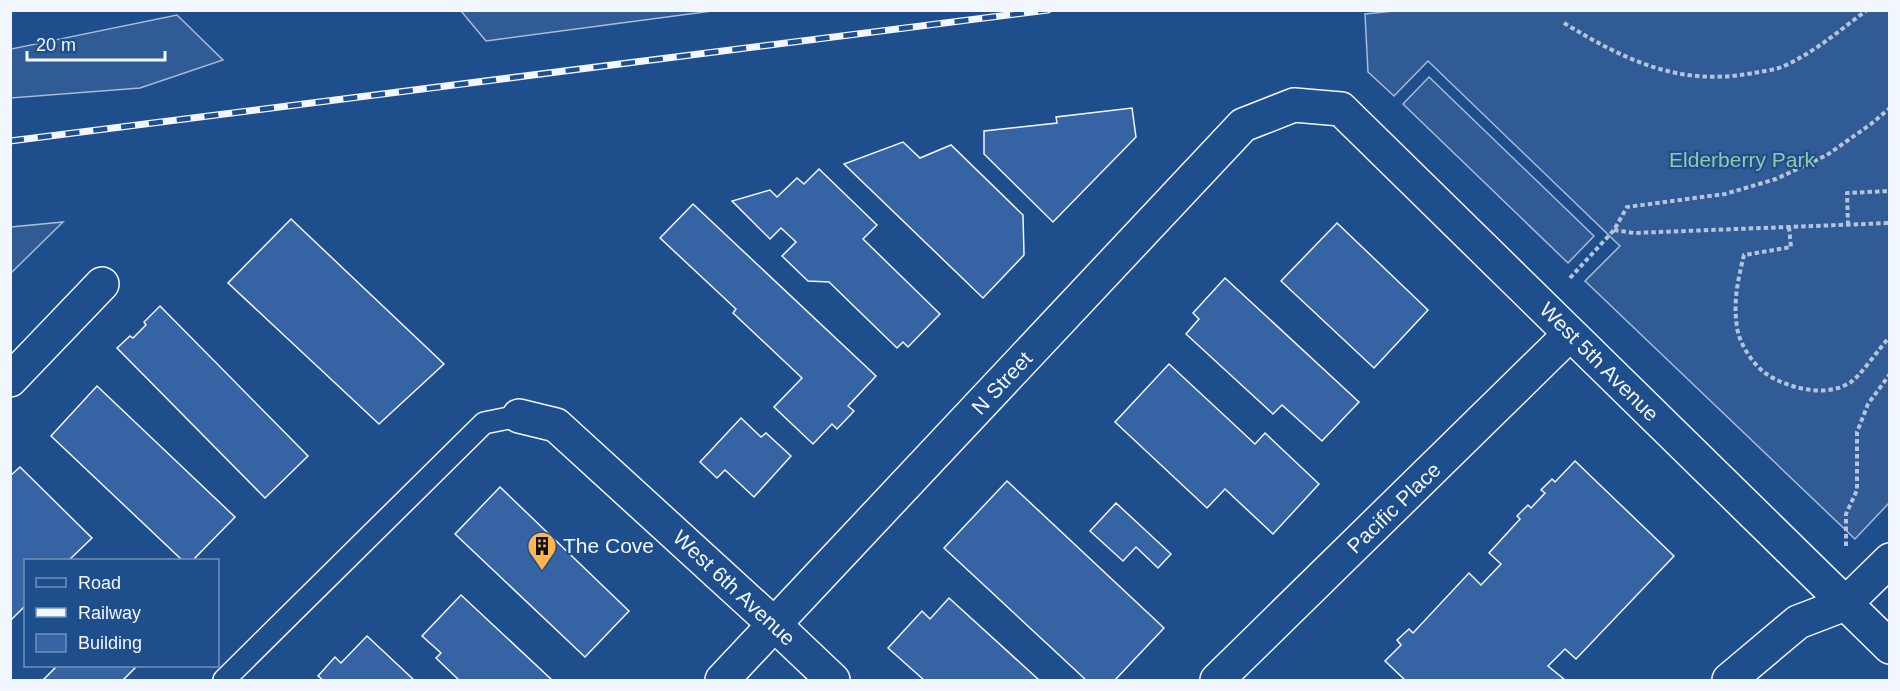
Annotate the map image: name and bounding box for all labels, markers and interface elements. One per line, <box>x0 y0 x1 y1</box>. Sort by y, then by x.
scale bar <box>27 24 165 62</box>
text: 20 m <box>36 35 76 55</box>
park label: Elderberry Park <box>1669 148 1815 171</box>
street label: West 5th Avenue <box>1535 298 1663 426</box>
street label: N Street <box>967 347 1036 419</box>
street label: Pacific Place <box>1342 458 1445 558</box>
street label: West 6th Avenue <box>669 525 800 650</box>
building icon: The Cove <box>526 530 558 572</box>
place label: The Cove <box>563 534 654 557</box>
legend <box>24 559 219 667</box>
text: Road <box>78 573 121 593</box>
text: Railway <box>78 603 141 623</box>
text: Building <box>78 633 142 653</box>

